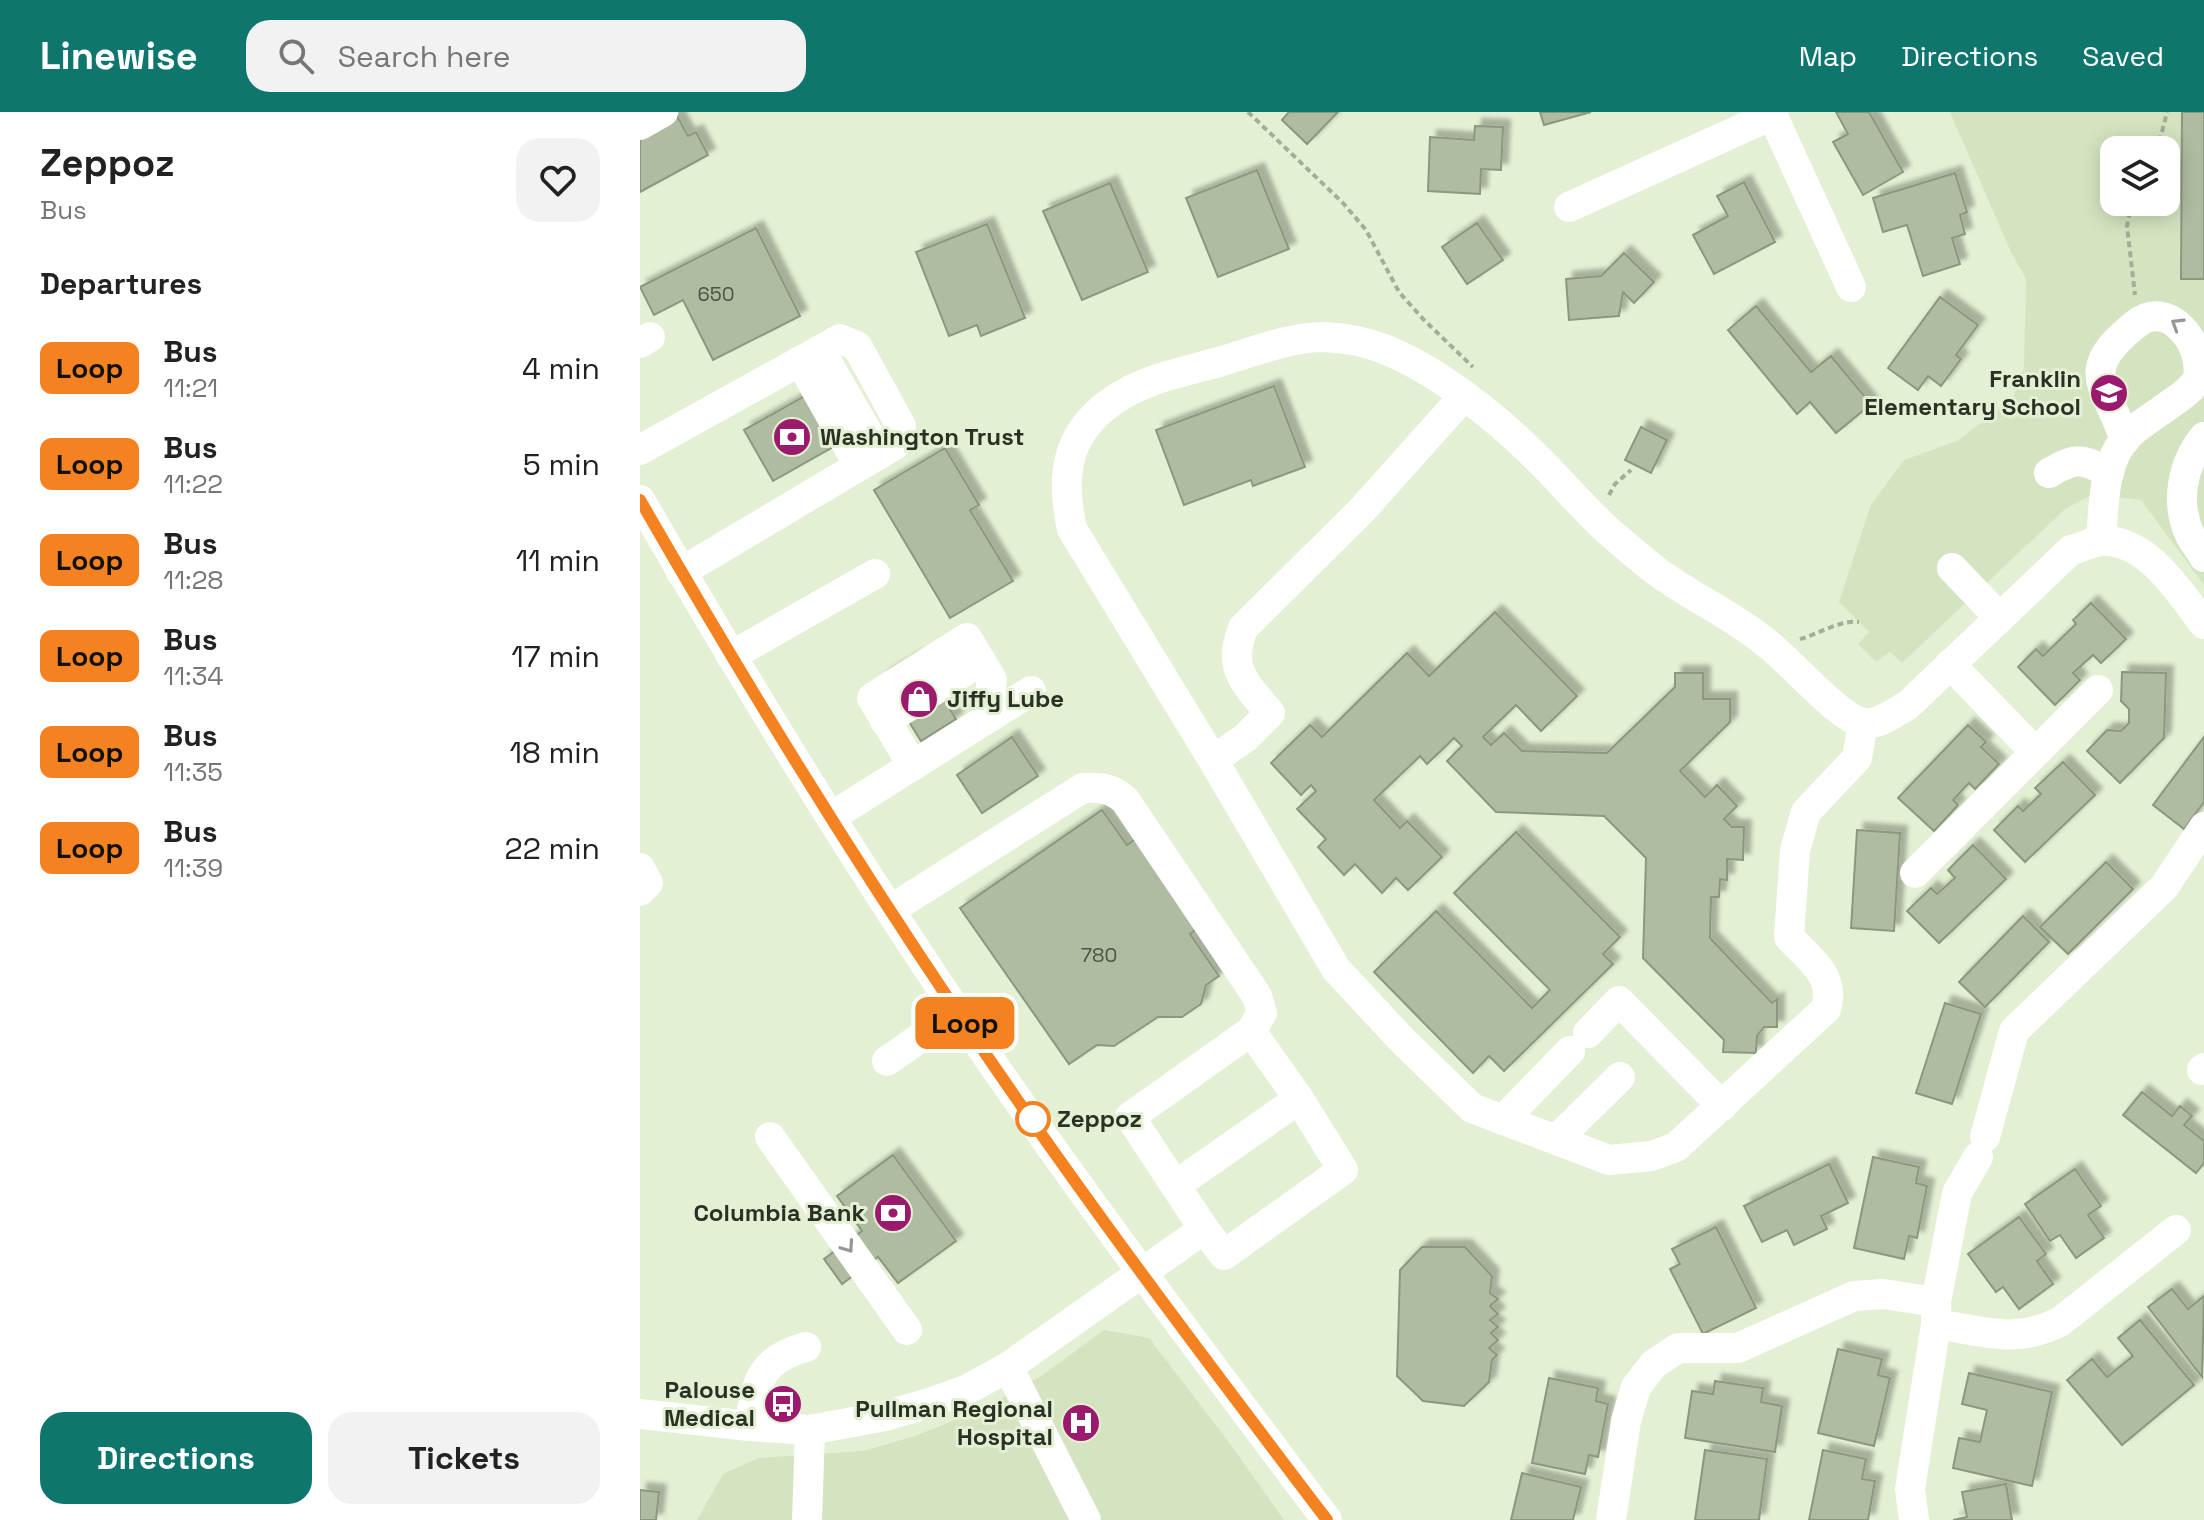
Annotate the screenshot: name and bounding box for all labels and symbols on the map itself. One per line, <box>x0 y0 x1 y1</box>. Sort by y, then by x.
house number: 650 <box>697 281 735 307</box>
one-way arrow <box>2172 318 2186 333</box>
place label: Franklin Elementary School <box>1864 363 2081 422</box>
school or university icon: Franklin Elementary School <box>2088 372 2130 414</box>
bank icon: Washington Trust <box>771 416 813 458</box>
place label: Washington Trust <box>820 421 1024 452</box>
shop icon: Jiffy Lube <box>898 678 940 720</box>
place label: Jiffy Lube <box>947 683 1064 714</box>
house number: 780 <box>1081 942 1117 968</box>
line badge: Loop <box>909 997 1021 1049</box>
marker: Zeppoz <box>1016 1102 1050 1136</box>
place label: Zeppoz <box>1057 1103 1142 1134</box>
bank icon: Columbia Bank <box>872 1192 914 1234</box>
place label: Columbia Bank <box>693 1197 865 1228</box>
one-way arrow <box>838 1238 853 1252</box>
place label: Palouse Medical <box>664 1374 755 1433</box>
bus stop icon: Palouse Medical <box>762 1383 804 1425</box>
place label: Pullman Regional Hospital <box>855 1393 1053 1452</box>
hospital icon: Pullman Regional Hospital <box>1060 1402 1102 1444</box>

